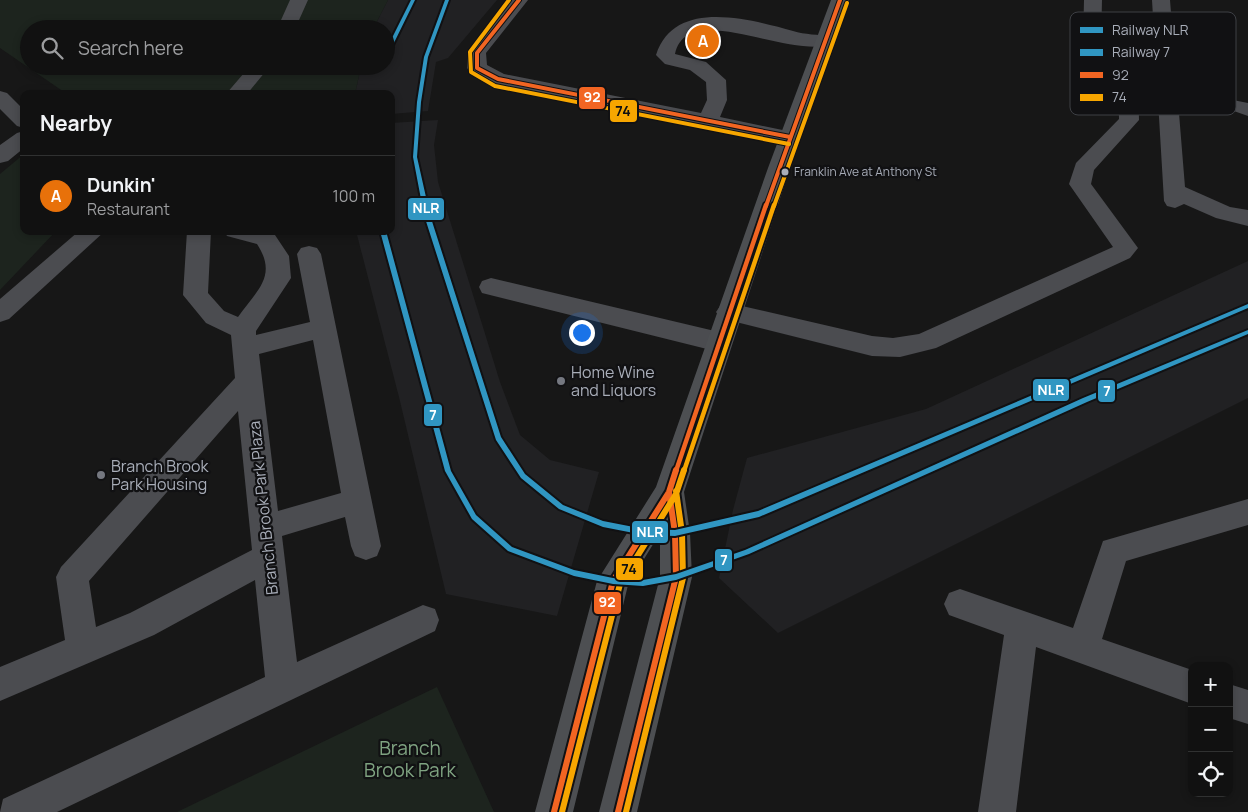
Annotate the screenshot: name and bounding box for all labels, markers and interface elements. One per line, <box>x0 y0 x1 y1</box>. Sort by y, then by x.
legend <box>1070 12 1236 115</box>
search box <box>20 20 395 75</box>
text: Railway NLR <box>1112 20 1189 39</box>
pin: A <box>687 22 719 60</box>
icon: search <box>38 34 66 62</box>
text: Search here <box>78 35 184 61</box>
text: Railway 7 <box>1112 42 1170 61</box>
text: 92 <box>1112 65 1129 84</box>
line badge: 92 <box>578 86 606 110</box>
text: 92 <box>583 87 601 106</box>
text: 74 <box>1112 87 1127 106</box>
line badge: 74 <box>609 99 638 123</box>
text: 74 <box>615 101 631 120</box>
text: Nearby <box>40 109 112 137</box>
place label: Franklin Ave at Anthony St <box>794 163 937 180</box>
marker: Franklin Ave at Anthony St <box>780 167 790 177</box>
text: Dunkin' <box>87 172 156 198</box>
text: A <box>51 185 61 207</box>
text: 100 m <box>332 185 375 207</box>
line badge: NLR <box>407 197 445 221</box>
text: Restaurant <box>87 198 170 220</box>
text: NLR <box>413 198 439 217</box>
your location <box>569 320 595 346</box>
place label: Home Wine and Liquors <box>571 361 656 401</box>
marker: Home Wine and Liquors <box>555 375 567 387</box>
line badge: NLR <box>1032 378 1070 402</box>
line badge: 7 <box>1097 379 1116 403</box>
text: NLR <box>1038 380 1064 399</box>
text: 7 <box>1103 381 1111 400</box>
line badge: 7 <box>423 403 443 427</box>
text: 7 <box>429 405 437 424</box>
street label: Branch Brook Park Plaza <box>243 420 283 596</box>
place label: Branch Brook Park Housing <box>111 455 209 495</box>
marker: Branch Brook Park Housing <box>95 469 107 481</box>
line badge: NLR <box>631 520 669 544</box>
text: NLR <box>637 522 663 541</box>
line badge: 7 <box>714 548 733 572</box>
text: 7 <box>720 550 728 569</box>
line badge: 74 <box>615 557 644 581</box>
text: 74 <box>621 559 637 578</box>
line badge: 92 <box>593 591 622 615</box>
text: 92 <box>598 592 616 611</box>
map controls <box>1188 662 1233 797</box>
button: + <box>1188 662 1233 707</box>
button: − <box>1188 707 1233 752</box>
park label: Branch Brook Park <box>364 735 457 783</box>
button: locate <box>1188 752 1233 797</box>

